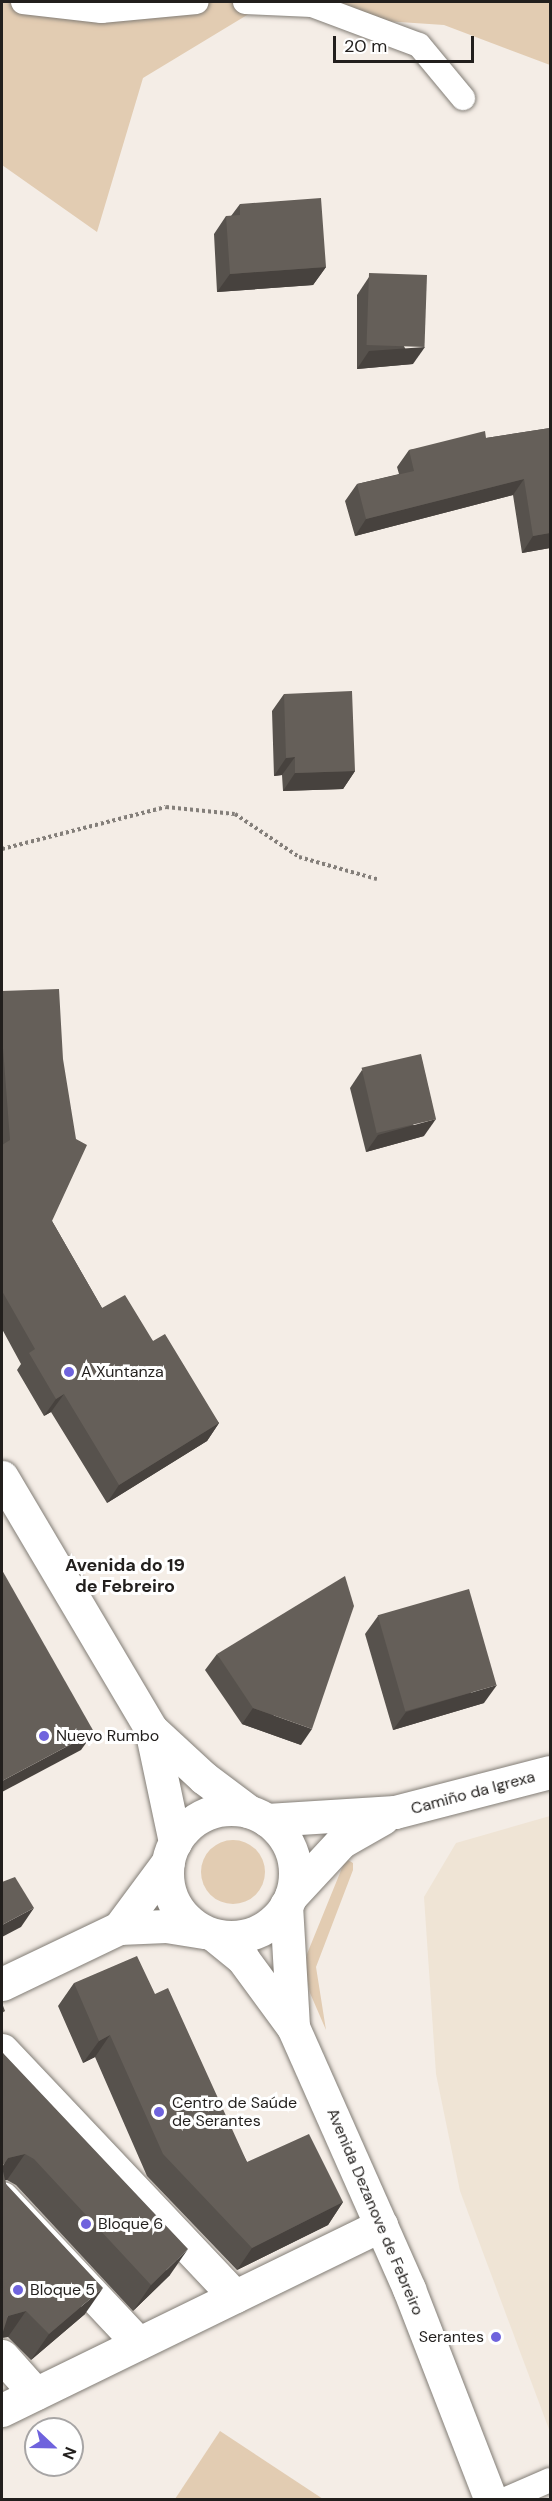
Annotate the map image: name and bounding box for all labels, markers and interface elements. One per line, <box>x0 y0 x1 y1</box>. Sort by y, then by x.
scale bar <box>336 24 477 62</box>
text: 20 m <box>344 34 387 58</box>
place label: A Xuntanza <box>81 1362 164 1382</box>
marker: A Xuntanza <box>62 1365 76 1379</box>
district label: Avenida do 19 de Febreiro <box>65 1555 185 1598</box>
place label: Nuevo Rumbo <box>56 1726 159 1746</box>
marker: Nuevo Rumbo <box>37 1729 51 1743</box>
street label: Camiño da Igrexa <box>409 1767 537 1819</box>
place label: Centro de Saúde de Serantes <box>172 2093 297 2131</box>
marker: Centro de Saúde de Serantes <box>150 2103 168 2121</box>
street label: Avenida Dezanove de Febreiro <box>323 2106 427 2318</box>
place label: Bloque 6 <box>98 2214 163 2234</box>
marker: Bloque 6 <box>79 2217 93 2231</box>
place label: Bloque 5 <box>30 2280 95 2300</box>
marker: Bloque 5 <box>11 2283 25 2297</box>
place label: Serantes <box>419 2327 484 2347</box>
marker: Serantes <box>489 2330 503 2344</box>
north arrow <box>24 2417 84 2477</box>
text: N <box>57 2444 81 2463</box>

